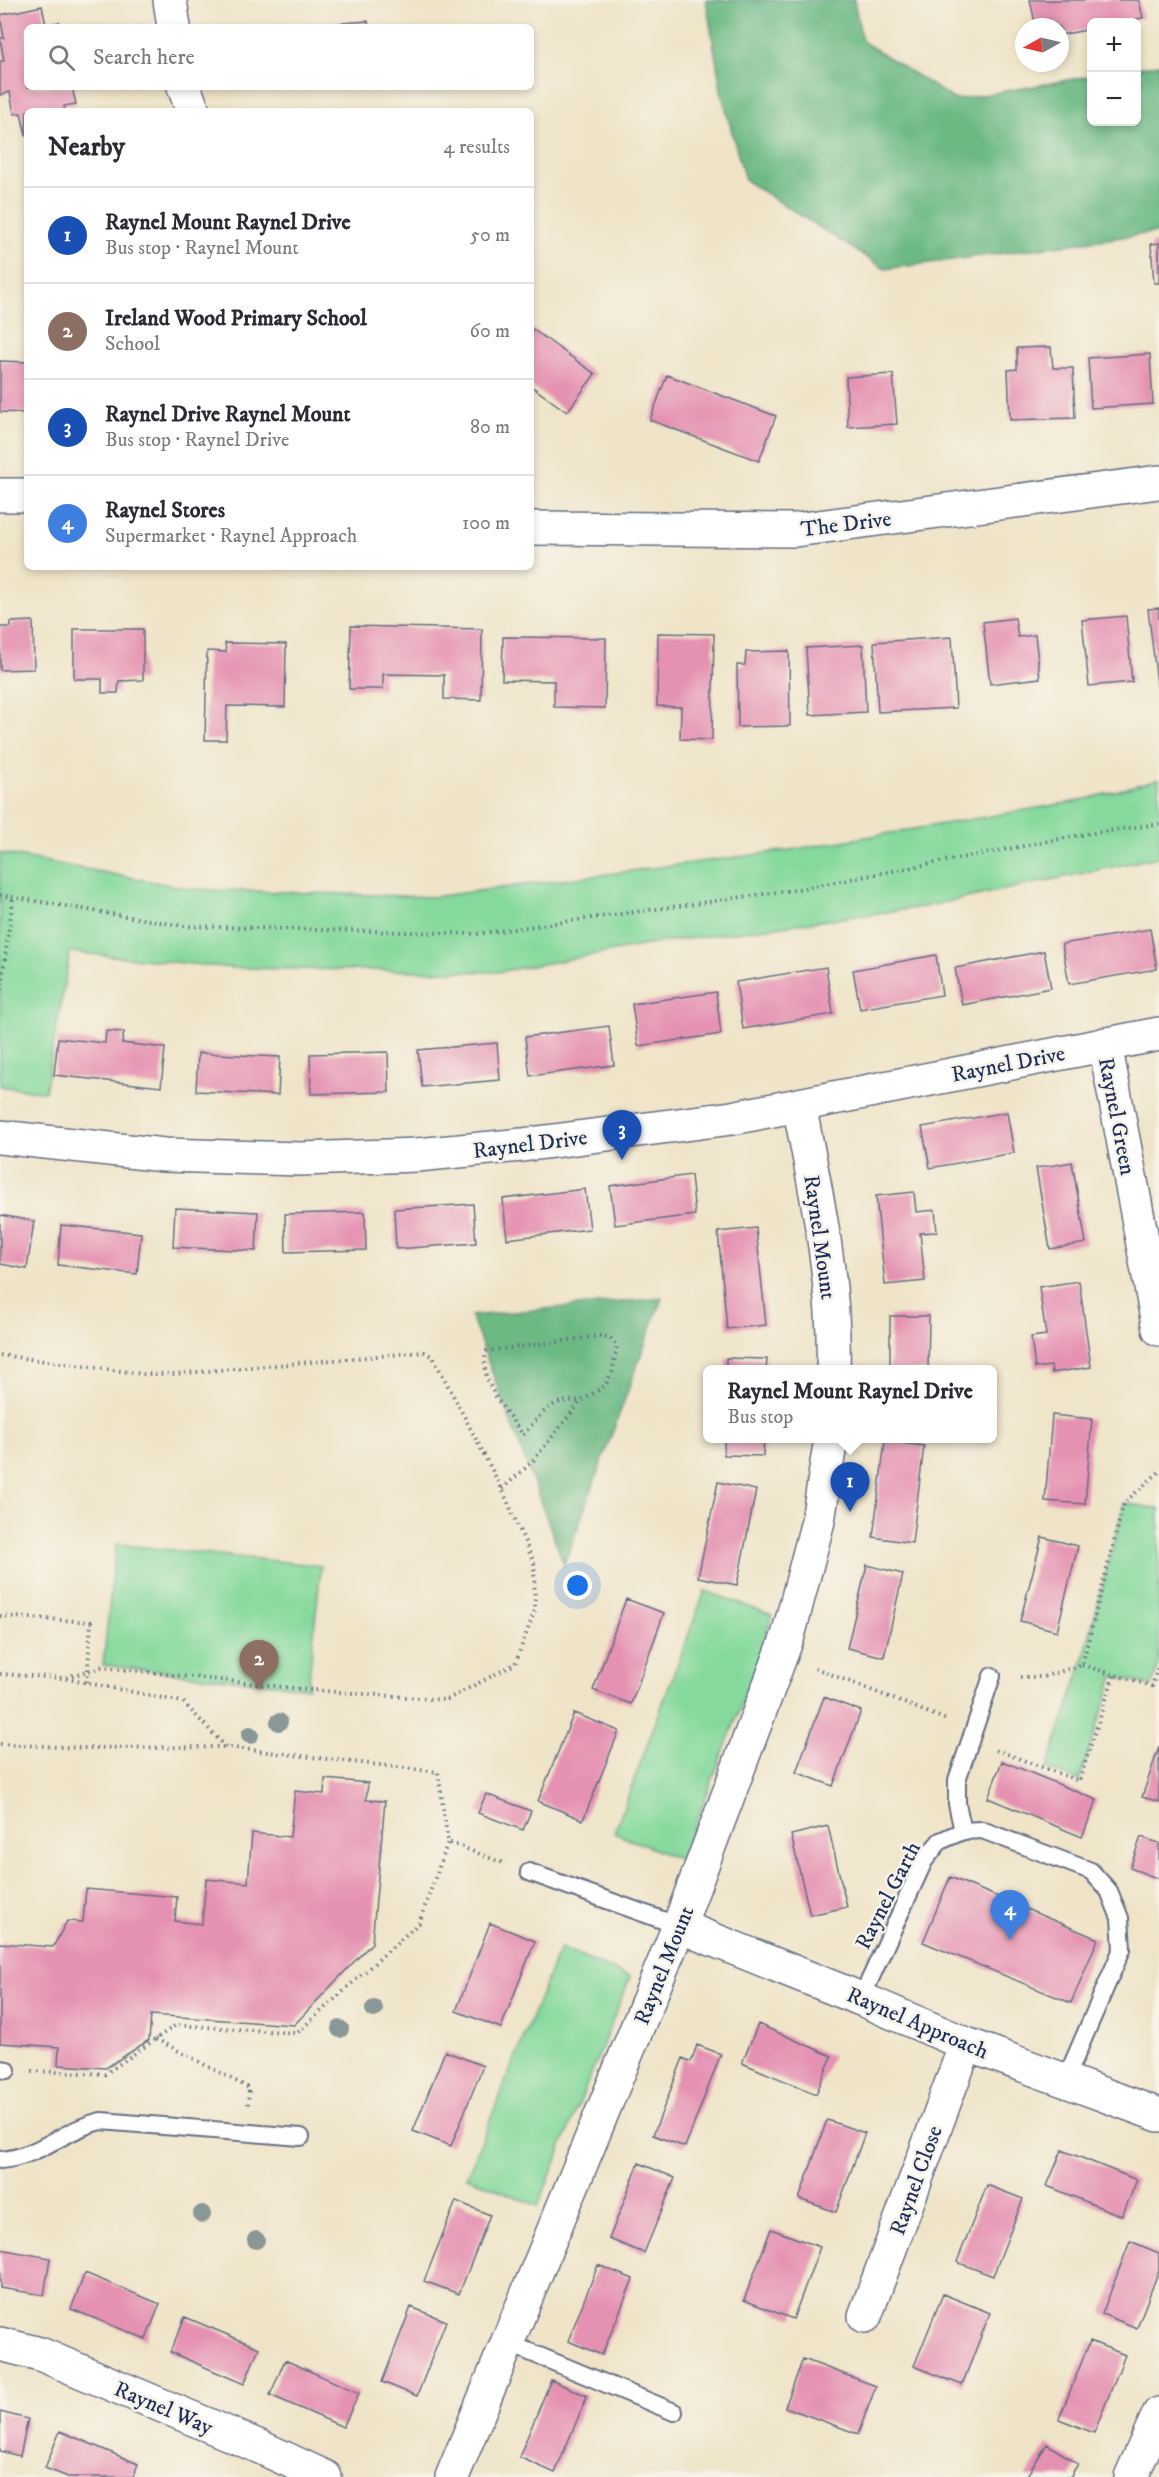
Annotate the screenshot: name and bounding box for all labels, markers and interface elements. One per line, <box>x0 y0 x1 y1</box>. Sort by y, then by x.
north arrow <box>1015 18 1069 72</box>
map controls <box>1087 18 1141 126</box>
button: + <box>1087 18 1141 72</box>
search box <box>24 24 534 90</box>
icon: search <box>45 41 78 74</box>
text: Search here <box>93 44 195 71</box>
button: − <box>1087 72 1141 126</box>
text: Nearby <box>48 131 125 164</box>
text: 4 results <box>443 135 510 160</box>
text: Raynel Mount Raynel Drive <box>105 209 351 236</box>
text: 1 <box>64 223 71 248</box>
text: 50 m <box>470 223 510 248</box>
text: Bus stop · Raynel Mount <box>105 236 299 261</box>
text: Ireland Wood Primary School <box>105 305 367 332</box>
text: 2 <box>63 319 72 344</box>
text: 60 m <box>470 319 510 344</box>
text: School <box>105 332 160 357</box>
text: Raynel Drive Raynel Mount <box>105 401 351 428</box>
text: 3 <box>64 415 71 440</box>
text: 80 m <box>470 415 510 440</box>
text: Bus stop · Raynel Drive <box>105 428 289 453</box>
text: Raynel Stores <box>105 497 225 524</box>
street label: The Drive <box>799 506 893 543</box>
text: 4 <box>62 511 73 536</box>
text: 100 m <box>462 511 510 536</box>
text: Supermarket · Raynel Approach <box>105 524 357 549</box>
street label: Raynel Drive <box>949 1040 1067 1089</box>
street label: Raynel Green <box>1092 1055 1141 1178</box>
pin: 3 <box>602 1110 642 1160</box>
street label: Raynel Drive <box>471 1124 589 1165</box>
street label: Raynel Mount <box>797 1173 842 1301</box>
popup <box>703 1365 997 1443</box>
text: Raynel Mount Raynel Drive <box>727 1378 973 1405</box>
text: Bus stop <box>727 1405 793 1430</box>
pin: 1 <box>830 1462 870 1512</box>
your location <box>563 1571 592 1600</box>
pin: 2 <box>240 1640 278 1690</box>
street label: Raynel Garth <box>850 1837 927 1954</box>
pin: 4 <box>990 1890 1030 1940</box>
street label: Raynel Mount <box>628 1902 700 2029</box>
street label: Raynel Approach <box>842 1981 993 2066</box>
street label: Raynel Close <box>884 2122 949 2239</box>
street label: Raynel Way <box>110 2376 217 2441</box>

